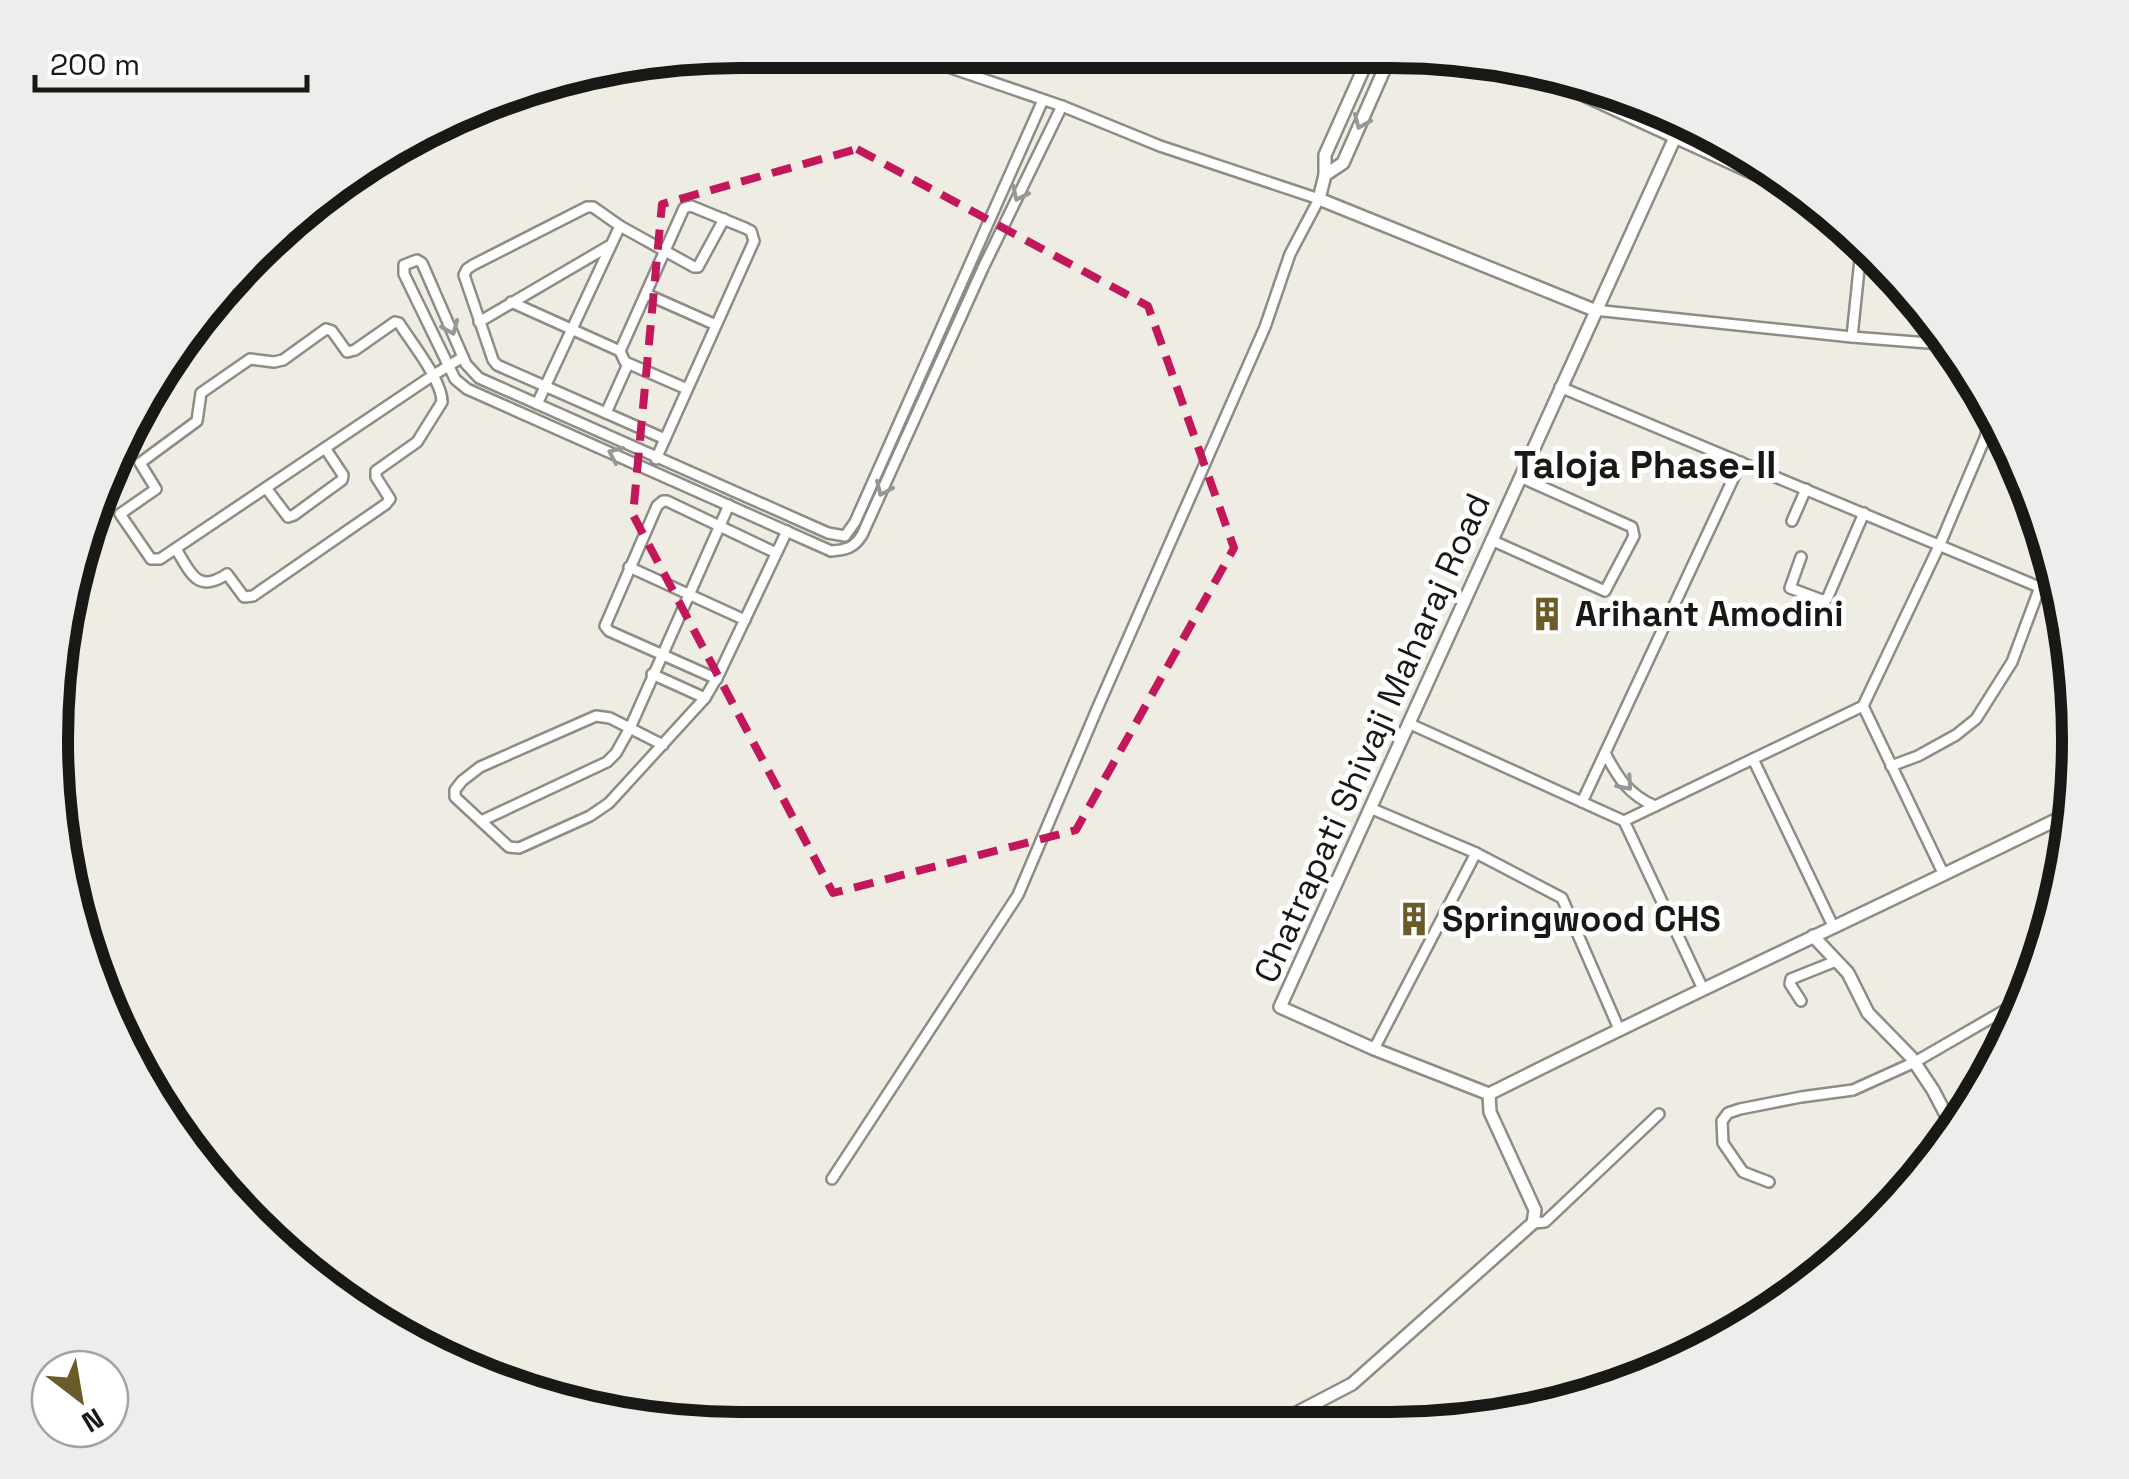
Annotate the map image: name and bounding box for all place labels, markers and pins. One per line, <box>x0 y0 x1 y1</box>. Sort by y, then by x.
place label: Arihant Amodini <box>1575 592 1844 636</box>
building icon: Arihant Amodini <box>1528 595 1566 633</box>
place label: Springwood CHS <box>1442 897 1721 941</box>
building icon: Springwood CHS <box>1395 900 1433 938</box>

